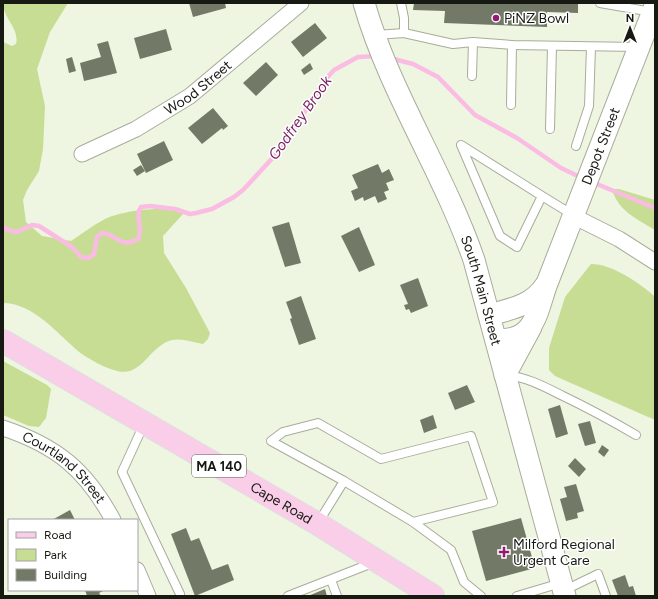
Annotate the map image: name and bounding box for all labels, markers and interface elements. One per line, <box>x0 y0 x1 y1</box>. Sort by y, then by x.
north arrow <box>610 8 650 48</box>
place label: PiNZ Bowl <box>504 10 569 27</box>
text: N <box>626 12 634 25</box>
marker: PiNZ Bowl <box>491 13 501 23</box>
street label: Wood Street <box>161 57 235 119</box>
water label: Godfrey Brook <box>264 72 336 163</box>
street label: Depot Street <box>578 105 624 187</box>
street label: South Main Street <box>457 233 505 347</box>
street label: Courtland Street <box>20 428 109 507</box>
road number: MA 140 <box>192 455 246 477</box>
street label: Cape Road <box>247 479 315 528</box>
legend <box>8 519 138 591</box>
text: Road <box>44 528 72 542</box>
place label: Milford Regional Urgent Care <box>513 536 615 569</box>
marker: Milford Regional Urgent Care <box>498 546 510 558</box>
text: Park <box>44 548 67 562</box>
text: Building <box>44 568 87 582</box>

